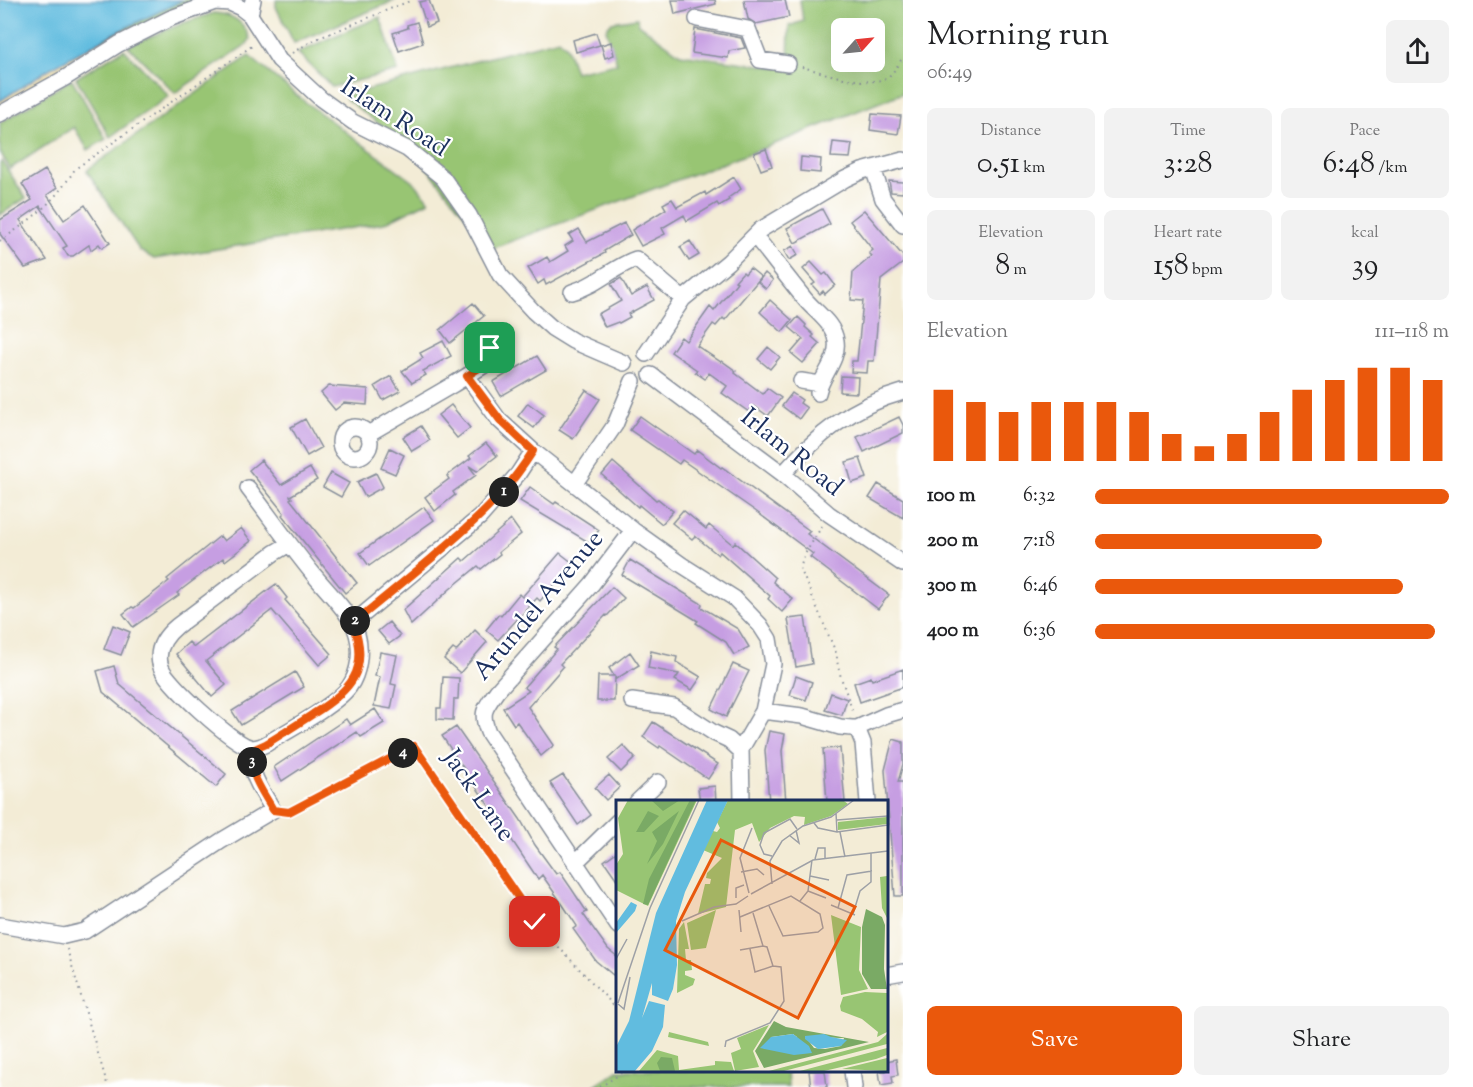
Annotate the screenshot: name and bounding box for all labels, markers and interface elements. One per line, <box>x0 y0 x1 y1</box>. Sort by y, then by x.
text: Morning run <box>927 12 1109 60</box>
north arrow <box>831 18 885 72</box>
map controls <box>831 18 885 72</box>
button: share <box>1386 20 1449 83</box>
text: 06:49 <box>927 59 972 88</box>
street label: Irlam Road <box>332 69 456 167</box>
text: Distance <box>981 120 1041 143</box>
text: Time <box>1170 120 1206 143</box>
text: Pace <box>1350 120 1380 143</box>
text: 0.51 <box>977 143 1020 186</box>
text: 3:28 <box>1164 143 1212 186</box>
text: 6:48 <box>1323 143 1375 186</box>
text: km <box>1020 157 1045 180</box>
text: /km <box>1375 157 1407 180</box>
text: Elevation <box>979 222 1043 245</box>
text: Heart rate <box>1154 222 1222 245</box>
text: kcal <box>1351 222 1379 245</box>
text: 8 <box>995 245 1010 288</box>
text: 158 <box>1153 245 1189 288</box>
text: 39 <box>1352 245 1378 288</box>
text: m <box>1010 259 1027 282</box>
text: bpm <box>1189 259 1223 282</box>
text: Elevation <box>927 318 1008 347</box>
text: 111–118 m <box>1375 318 1449 347</box>
pin <box>464 322 515 373</box>
icon: arrive <box>473 331 506 364</box>
street label: Irlam Road <box>732 400 851 506</box>
pin: 1 <box>489 477 519 507</box>
text: 1 <box>501 480 507 503</box>
text: 100 m <box>927 482 976 511</box>
text: 6:32 <box>1023 482 1055 511</box>
street label: Arundel Avenue <box>465 523 613 689</box>
text: 200 m <box>927 527 978 556</box>
text: 7:18 <box>1023 527 1055 556</box>
text: 300 m <box>927 572 977 601</box>
text: 6:46 <box>1023 572 1058 601</box>
pin: 2 <box>340 606 370 636</box>
text: 2 <box>351 609 359 632</box>
text: 400 m <box>927 617 979 646</box>
text: 6:36 <box>1023 617 1056 646</box>
pin: 4 <box>388 738 418 768</box>
text: 4 <box>399 741 407 764</box>
street label: Jack Lane <box>431 741 523 850</box>
pin: 3 <box>237 747 267 777</box>
text: 3 <box>249 750 255 773</box>
inset map <box>616 800 888 1072</box>
pin <box>509 896 560 947</box>
icon: check <box>518 905 551 938</box>
button: Save <box>927 1006 1182 1075</box>
button: Share <box>1194 1006 1449 1075</box>

